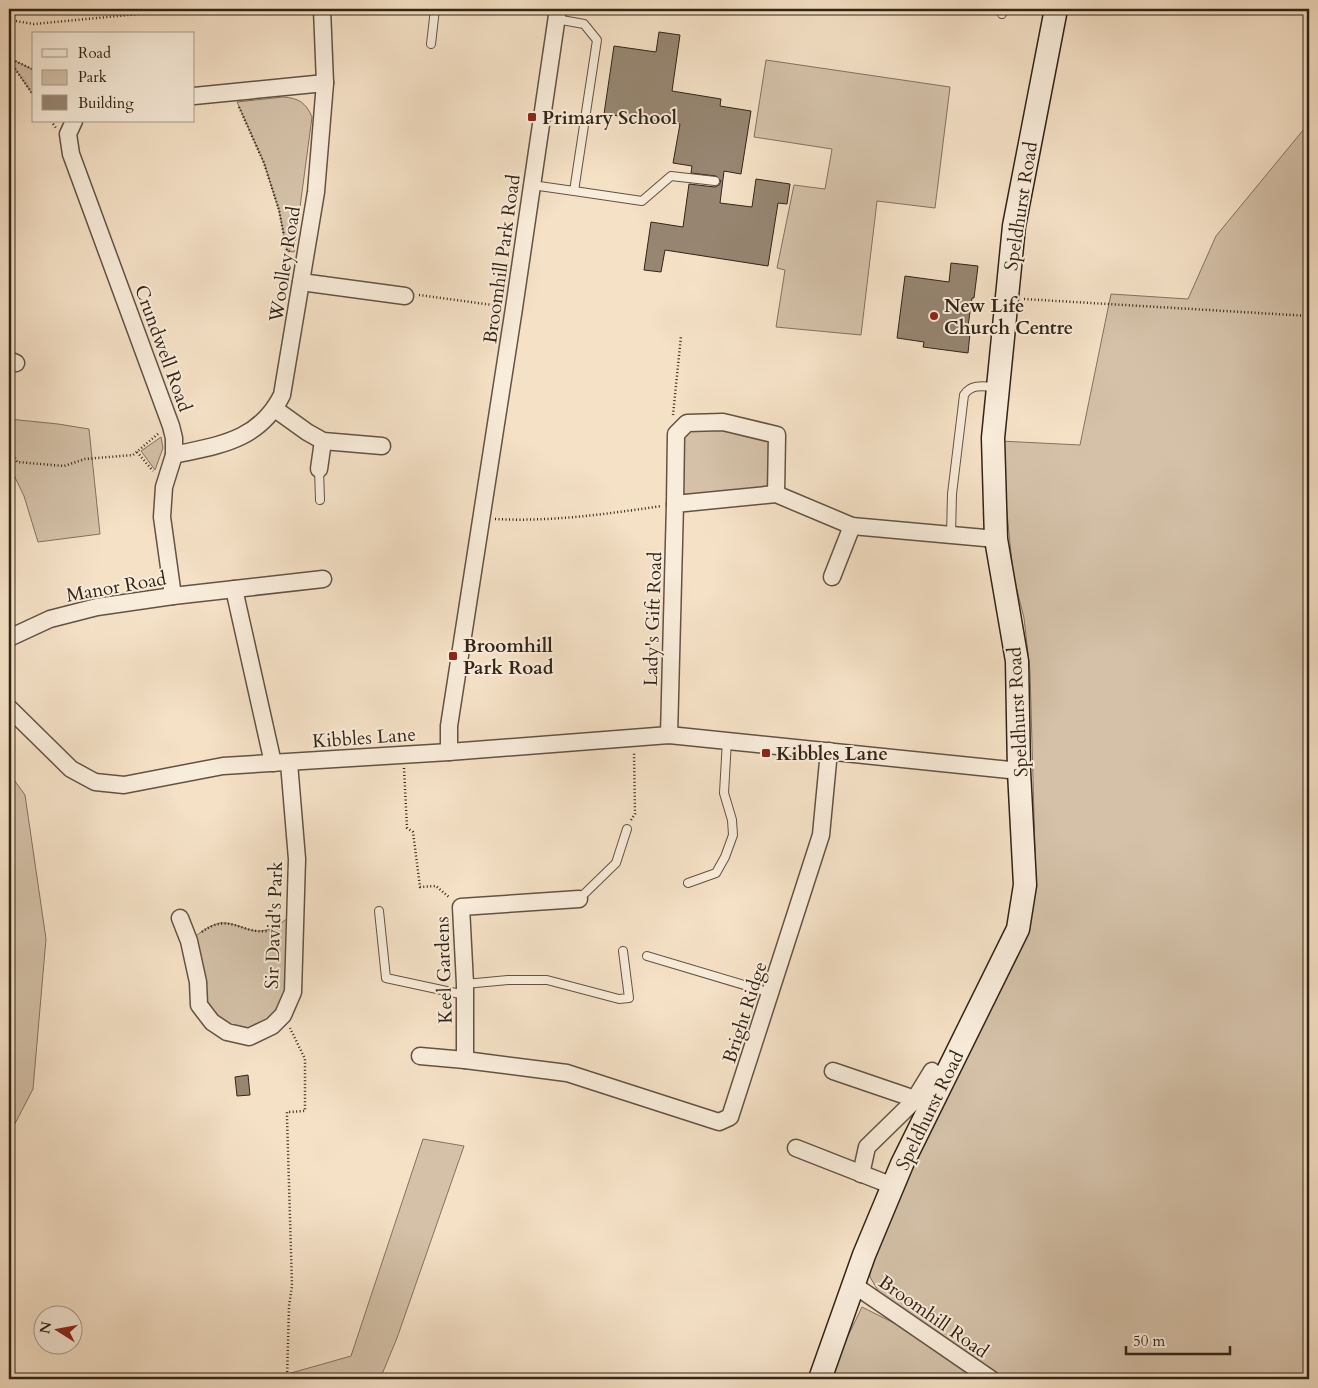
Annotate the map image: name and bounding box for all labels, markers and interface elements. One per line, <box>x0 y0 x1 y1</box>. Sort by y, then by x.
legend <box>32 32 195 122</box>
text: Road <box>78 43 111 63</box>
text: Park <box>78 67 107 87</box>
text: Building <box>78 93 134 113</box>
place label: Primary School <box>542 105 678 131</box>
marker: Primary School <box>526 111 538 123</box>
street label: Speldhurst Road <box>998 140 1044 272</box>
street label: Broomhill Park Road <box>477 173 527 345</box>
street label: Woolley Road <box>263 204 307 325</box>
street label: Crundwell Road <box>128 281 198 415</box>
place label: New Life Church Centre <box>944 293 1073 341</box>
marker: New Life Church Centre <box>928 310 940 322</box>
street label: Lady's Gift Road <box>638 551 668 687</box>
street label: Manor Road <box>64 565 168 609</box>
place label: Broomhill Park Road <box>463 633 554 681</box>
street label: Speldhurst Road <box>1002 646 1034 778</box>
marker: Broomhill Park Road <box>447 650 459 662</box>
street label: Kibbles Lane <box>311 721 417 755</box>
place label: Kibbles Lane <box>776 741 888 767</box>
marker: Kibbles Lane <box>760 747 772 759</box>
street label: Sir David's Park <box>259 860 289 989</box>
street label: Keel Gardens <box>429 916 459 1024</box>
street label: Bright Ridge <box>716 958 774 1066</box>
street label: Speldhurst Road <box>890 1046 970 1175</box>
street label: Broomhill Road <box>873 1269 994 1364</box>
north arrow <box>32 1306 82 1356</box>
text: N <box>35 1320 56 1335</box>
scale bar <box>1126 1323 1229 1355</box>
text: 50 m <box>1133 1331 1165 1351</box>

